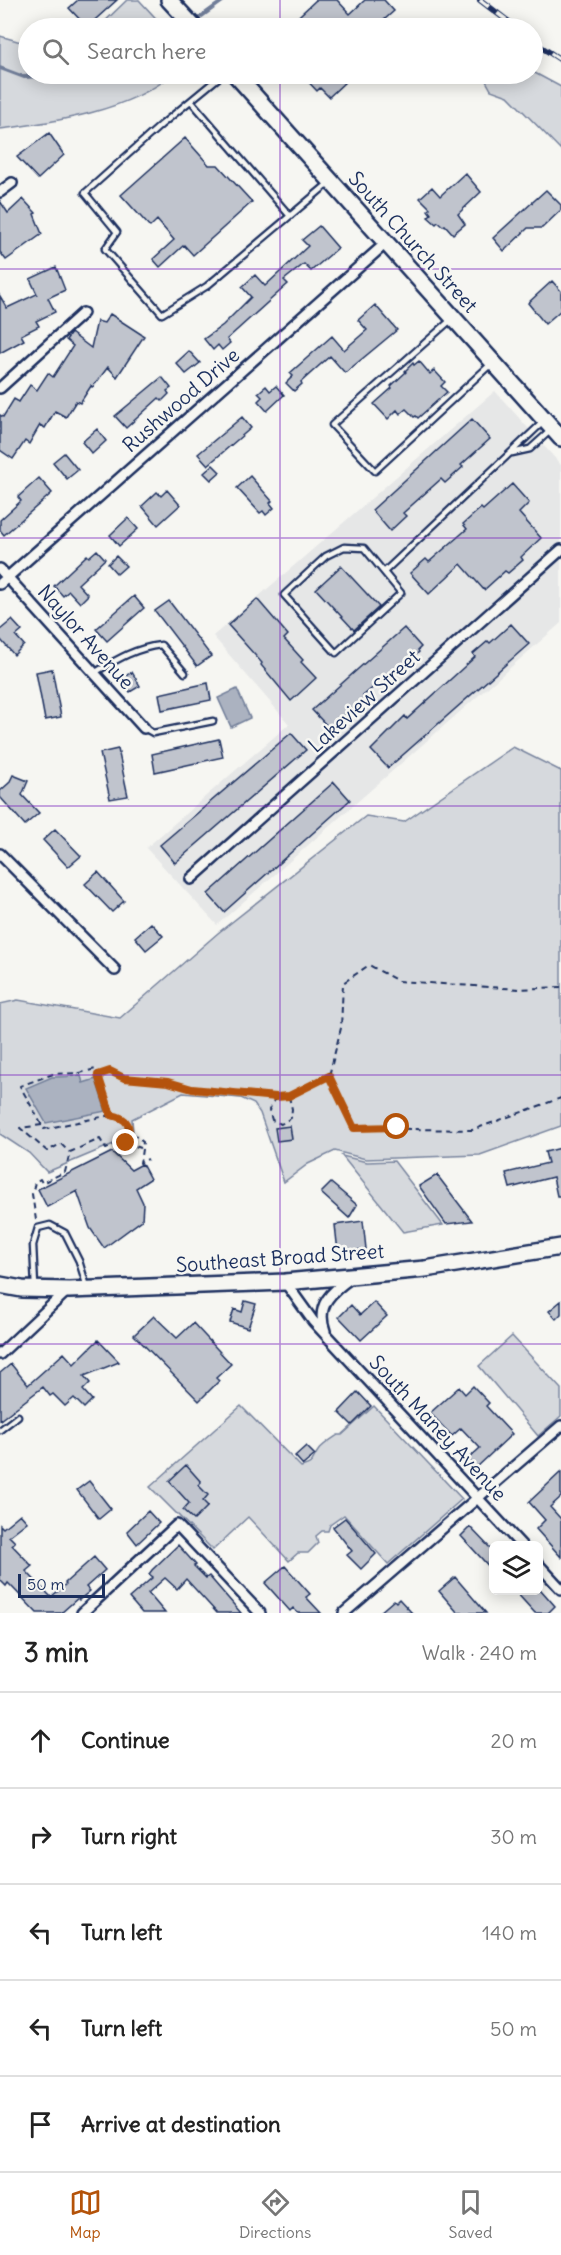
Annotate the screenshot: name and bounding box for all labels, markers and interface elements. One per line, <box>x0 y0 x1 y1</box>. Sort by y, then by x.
search box <box>18 18 543 84</box>
icon: search <box>39 35 72 68</box>
text: Search here <box>87 37 206 65</box>
street label: South Church Street <box>343 166 483 318</box>
street label: Rushwood Drive <box>117 342 244 457</box>
street label: Naylor Avenue <box>33 579 140 694</box>
street label: Lakeview Street <box>303 644 425 757</box>
route start <box>383 1113 409 1139</box>
route end <box>112 1129 138 1155</box>
street label: Southeast Broad Street <box>175 1238 385 1277</box>
street label: South Maney Avenue <box>364 1350 512 1506</box>
map controls <box>489 1541 543 1595</box>
button: layers <box>489 1541 543 1595</box>
scale bar <box>18 1571 105 1598</box>
text: 50 m <box>27 1574 65 1594</box>
text: 3 min <box>24 1636 89 1669</box>
text: Walk · 240 m <box>422 1640 537 1665</box>
icon: ahead <box>24 1724 57 1757</box>
text: Continue <box>81 1726 170 1754</box>
text: 20 m <box>491 1728 537 1753</box>
icon: right <box>24 1820 57 1853</box>
text: Turn right <box>81 1822 177 1850</box>
text: 30 m <box>490 1824 537 1849</box>
icon: left <box>24 1916 57 1949</box>
text: Turn left <box>81 1918 162 1946</box>
text: 140 m <box>482 1920 537 1945</box>
icon: left <box>24 2012 57 2045</box>
text: Turn left <box>81 2014 162 2042</box>
text: 50 m <box>490 2016 537 2041</box>
icon: arrive <box>24 2108 57 2141</box>
text: Arrive at destination <box>81 2110 281 2138</box>
tab: Map <box>69 2186 102 2242</box>
tab: Directions <box>239 2186 311 2242</box>
tab: Saved <box>449 2186 492 2242</box>

